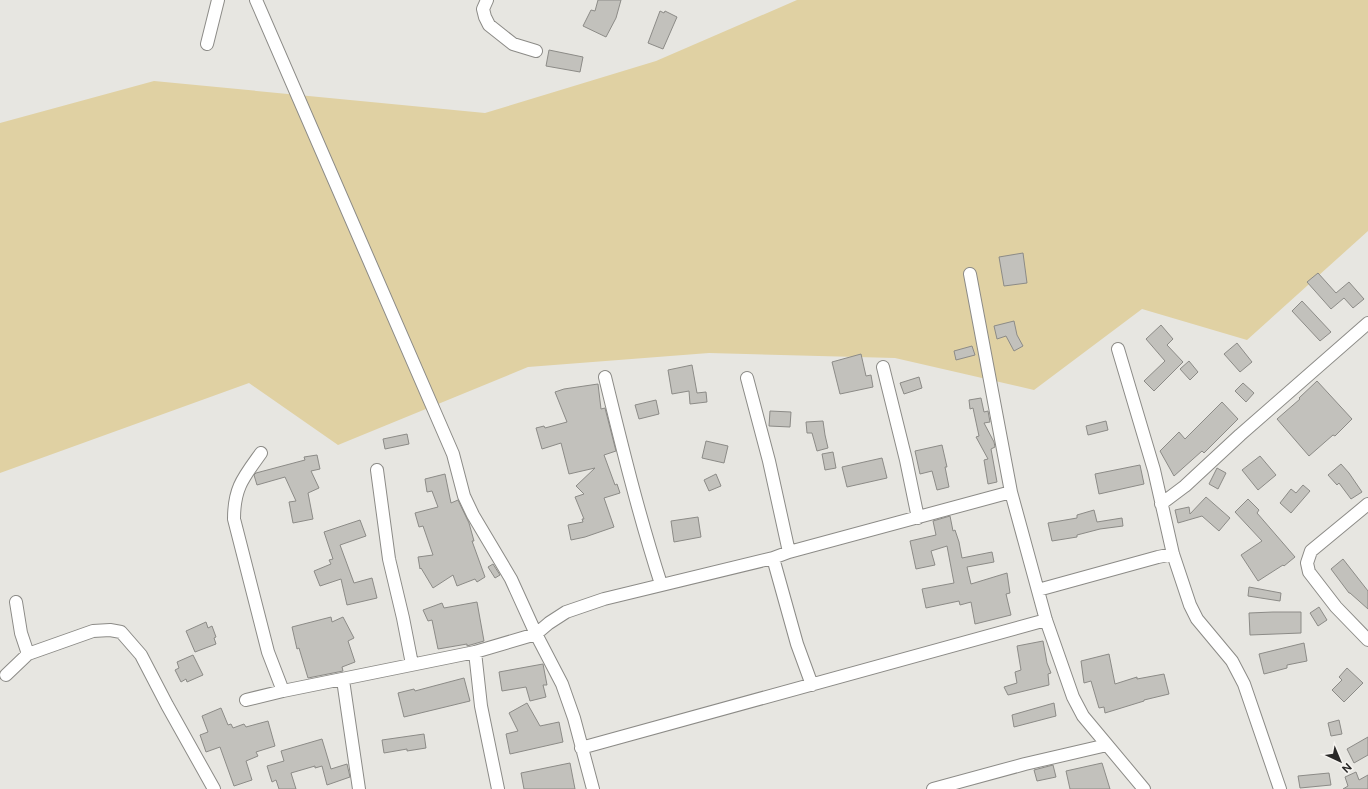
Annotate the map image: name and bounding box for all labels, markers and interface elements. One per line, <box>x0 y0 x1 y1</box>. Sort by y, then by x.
north arrow <box>1320 741 1360 781</box>
text: N <box>1339 760 1354 775</box>

